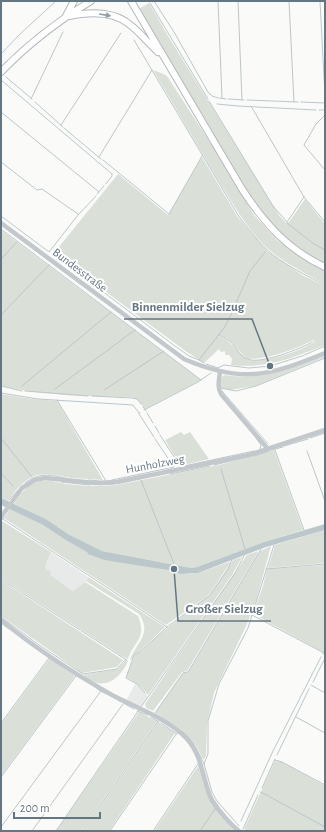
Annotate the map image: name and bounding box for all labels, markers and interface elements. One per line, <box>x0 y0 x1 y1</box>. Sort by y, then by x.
one-way arrow <box>99 12 111 18</box>
street label: Bundesstraße <box>51 246 109 294</box>
callout: Binnenmilder Sielzug <box>124 294 252 319</box>
text: Binnenmilder Sielzug <box>132 301 245 314</box>
street label: Hunholzweg <box>125 452 185 476</box>
callout: Großer Sielzug <box>178 596 271 621</box>
text: Großer Sielzug <box>186 603 263 616</box>
scale bar <box>14 794 100 820</box>
text: 200 m <box>20 802 50 814</box>

